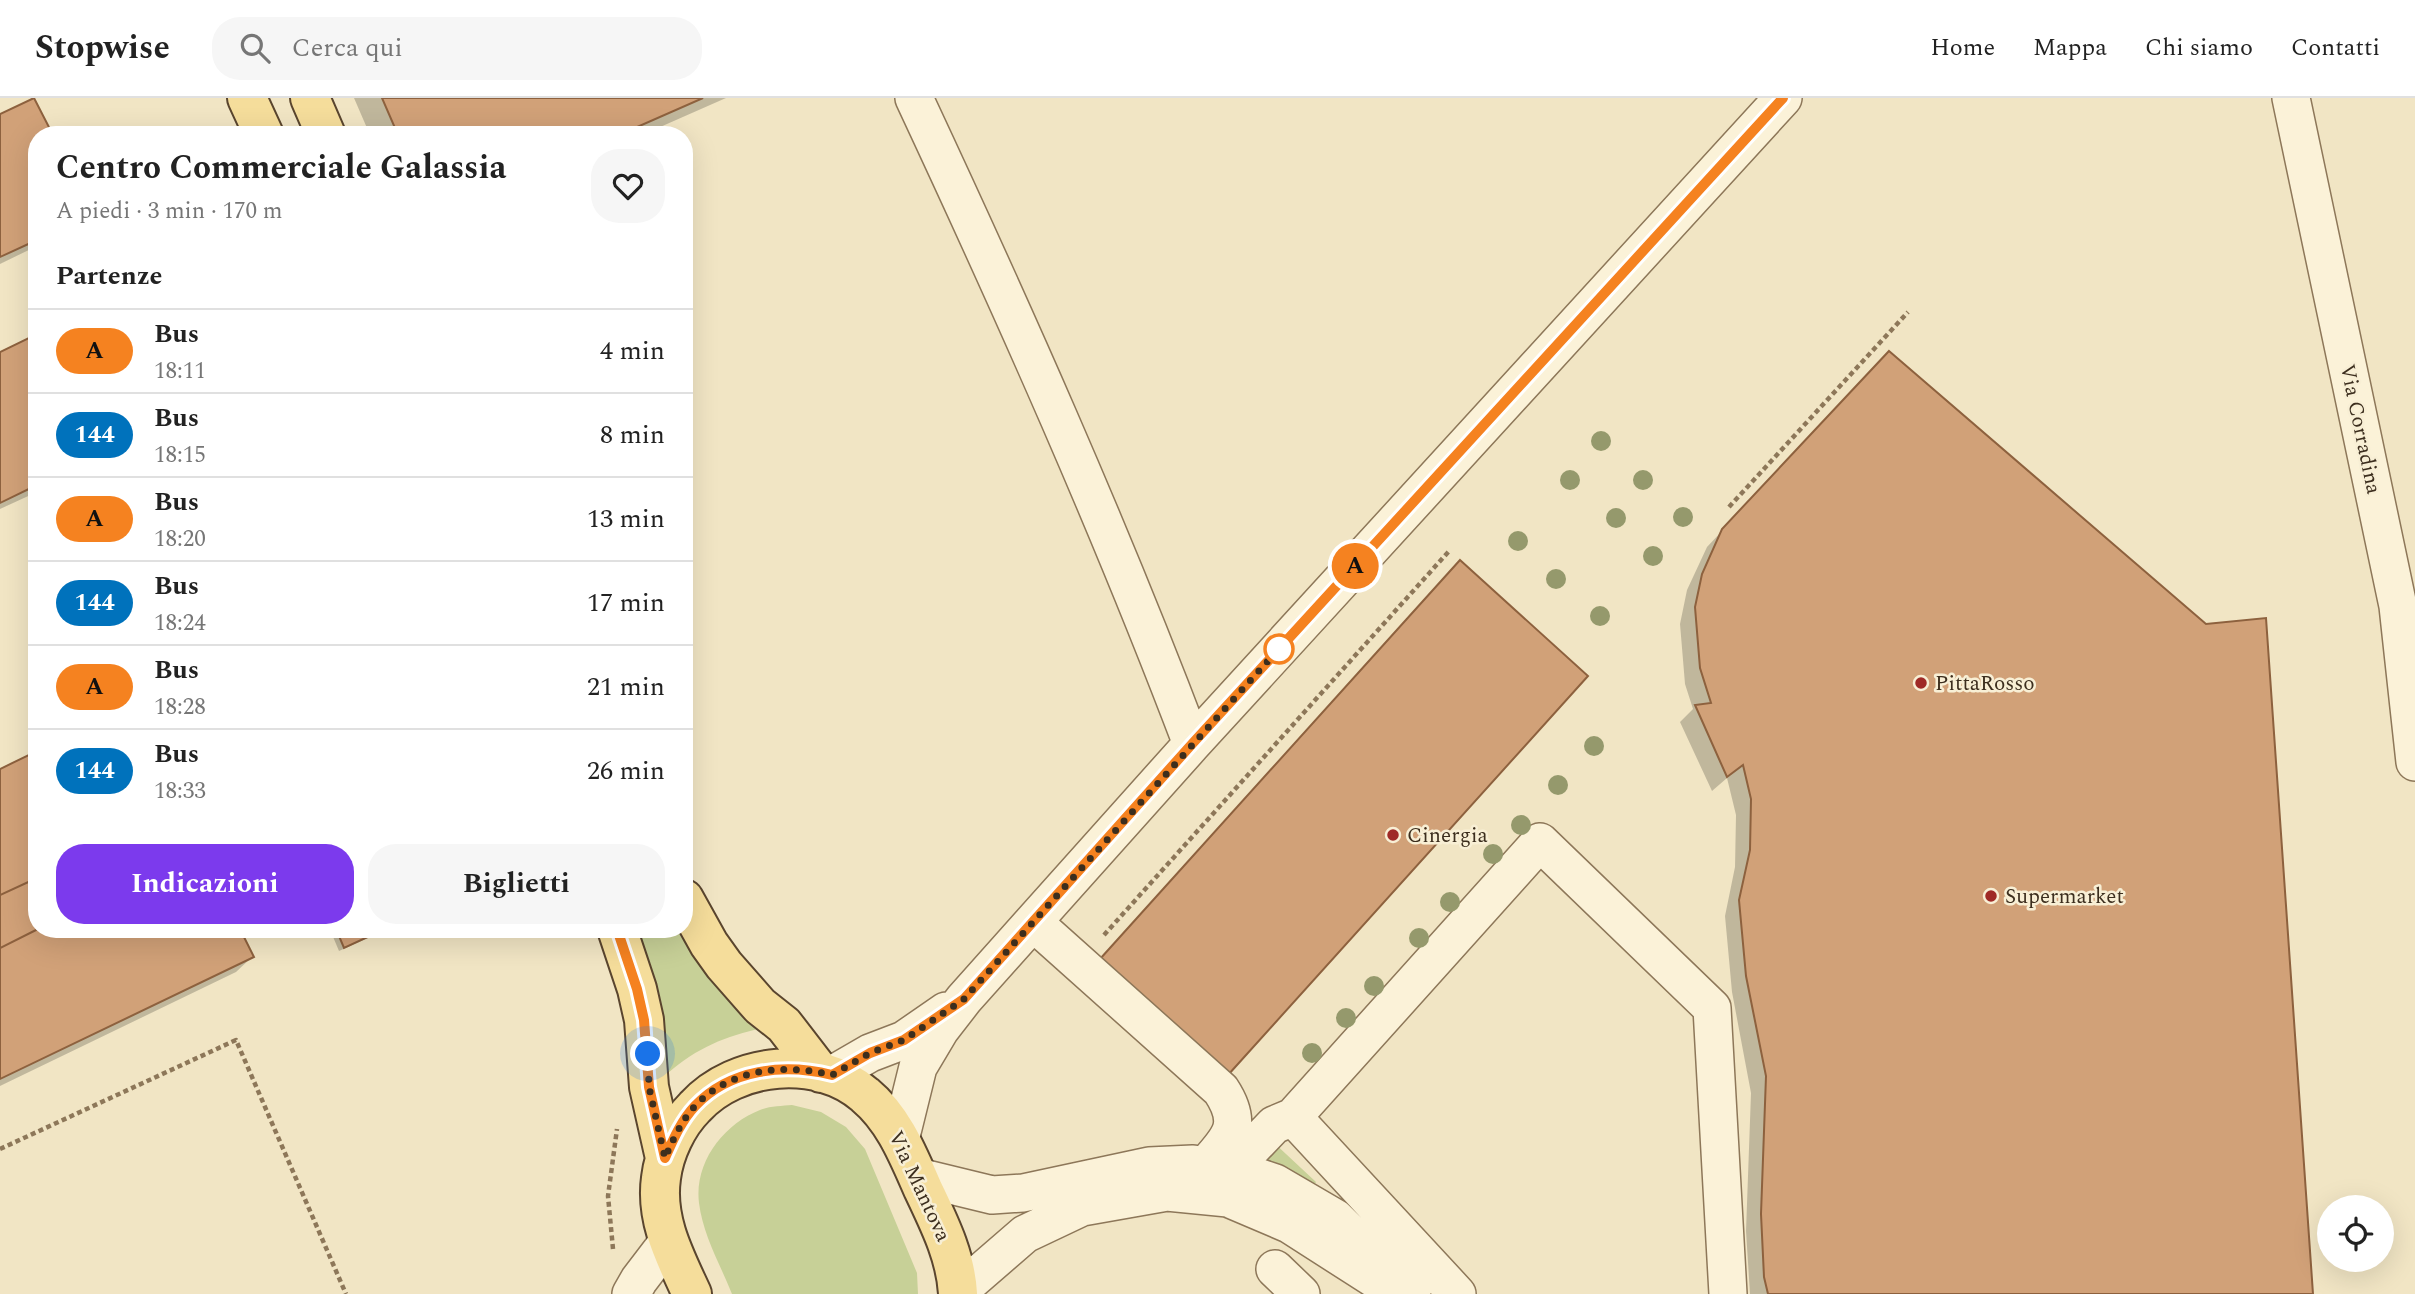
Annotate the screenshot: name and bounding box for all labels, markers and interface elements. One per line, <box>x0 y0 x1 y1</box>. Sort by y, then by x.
search box <box>212 17 702 80</box>
text: Stopwise <box>35 23 170 73</box>
text: Cerca qui <box>292 28 403 68</box>
icon: search <box>236 29 274 67</box>
text: Home <box>1930 30 1995 66</box>
text: Mappa <box>2033 30 2107 66</box>
text: Chi siamo <box>2145 30 2253 66</box>
text: Contatti <box>2291 30 2380 66</box>
text: Centro Commerciale Galassia <box>56 143 506 193</box>
button: heart <box>591 149 665 223</box>
text: A piedi · 3 min · 170 m <box>56 194 282 229</box>
text: Partenze <box>56 256 163 296</box>
text: Bus <box>154 314 199 354</box>
text: 4 min <box>600 331 665 371</box>
text: A <box>85 333 104 369</box>
text: 18:11 <box>154 354 206 389</box>
street label: Via Corradina <box>2331 361 2390 498</box>
text: Bus <box>154 398 199 438</box>
text: 8 min <box>600 415 665 455</box>
text: 144 <box>74 417 115 453</box>
text: 18:15 <box>154 438 206 473</box>
text: Bus <box>154 482 199 522</box>
text: 13 min <box>587 499 665 539</box>
text: A <box>85 501 104 537</box>
text: 18:20 <box>154 522 206 557</box>
line badge: A <box>1332 543 1378 589</box>
text: A <box>1346 548 1364 584</box>
text: Bus <box>154 566 199 606</box>
text: 17 min <box>587 583 665 623</box>
text: 144 <box>74 585 115 621</box>
text: 18:24 <box>154 606 206 641</box>
unlabelled marker <box>1264 634 1294 664</box>
text: Bus <box>154 650 199 690</box>
text: 21 min <box>587 667 665 707</box>
place label: PittaRosso <box>1935 668 2035 700</box>
text: A <box>85 669 104 705</box>
marker: PittaRosso <box>1913 675 1929 691</box>
text: 18:28 <box>154 690 206 725</box>
text: Bus <box>154 734 199 774</box>
text: 26 min <box>587 751 665 791</box>
text: 144 <box>74 753 115 789</box>
text: 18:33 <box>154 774 206 809</box>
place label: Cinergia <box>1407 820 1489 852</box>
marker: Cinergia <box>1385 827 1401 843</box>
button: Indicazioni <box>56 844 354 924</box>
button: Biglietti <box>368 844 665 924</box>
place label: Supermarket <box>2005 881 2124 913</box>
marker: Supermarket <box>1983 888 1999 904</box>
your location <box>630 1036 665 1071</box>
street label: Via Mantova <box>879 1126 959 1248</box>
map controls <box>2317 1195 2394 1272</box>
button: locate <box>2317 1195 2394 1272</box>

